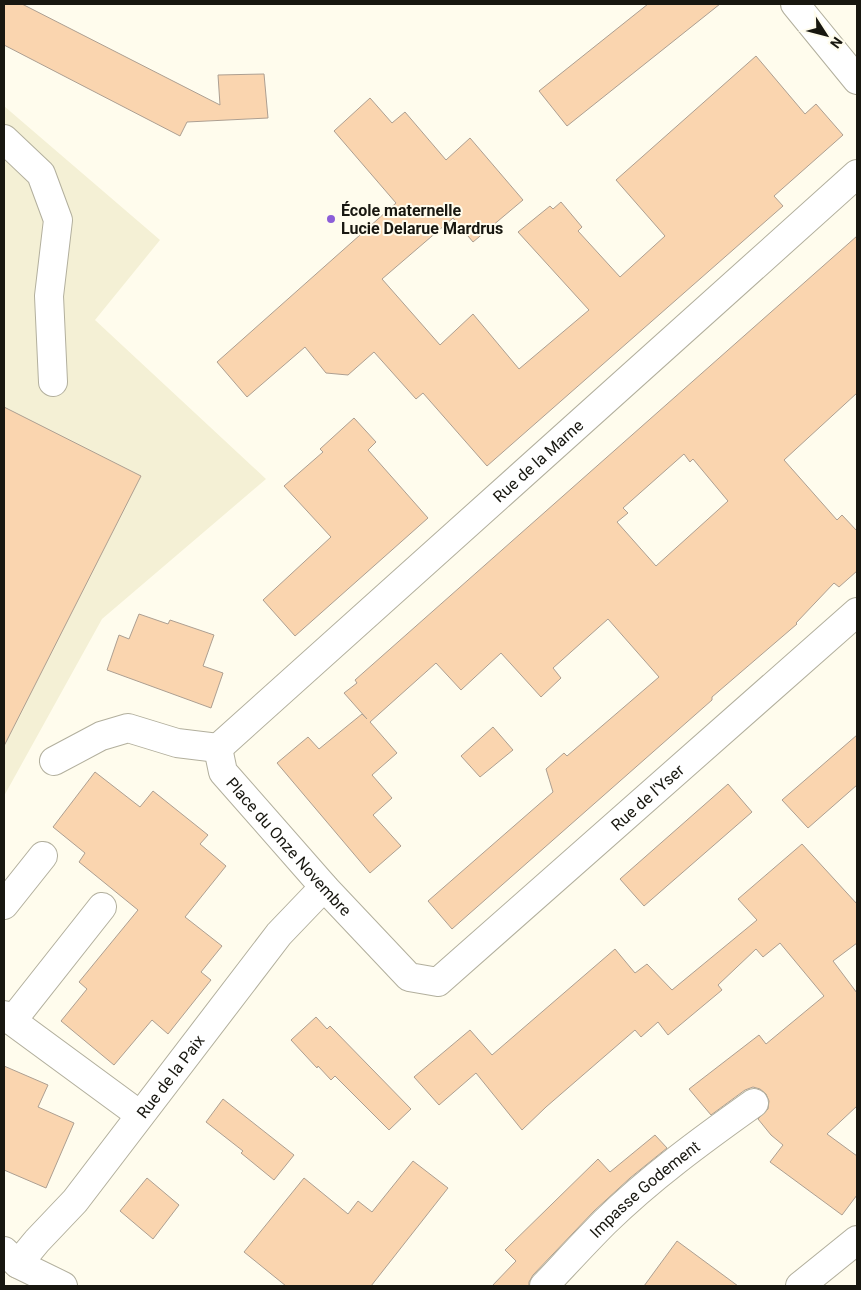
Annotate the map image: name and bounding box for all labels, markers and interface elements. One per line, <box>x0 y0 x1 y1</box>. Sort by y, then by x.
north arrow <box>801 10 851 60</box>
text: N <box>827 34 846 51</box>
place label: École maternelle Lucie Delarue Mardrus <box>341 201 503 238</box>
marker: École maternelle Lucie Delarue Mardrus <box>325 213 337 225</box>
street label: Rue de la Marne <box>489 416 587 506</box>
street label: Rue de l'Yser <box>607 760 688 835</box>
street label: Place du Onze Novembre <box>222 774 355 920</box>
street label: Rue de la Paix <box>133 1031 209 1122</box>
street label: Impasse Godement <box>586 1137 704 1242</box>

